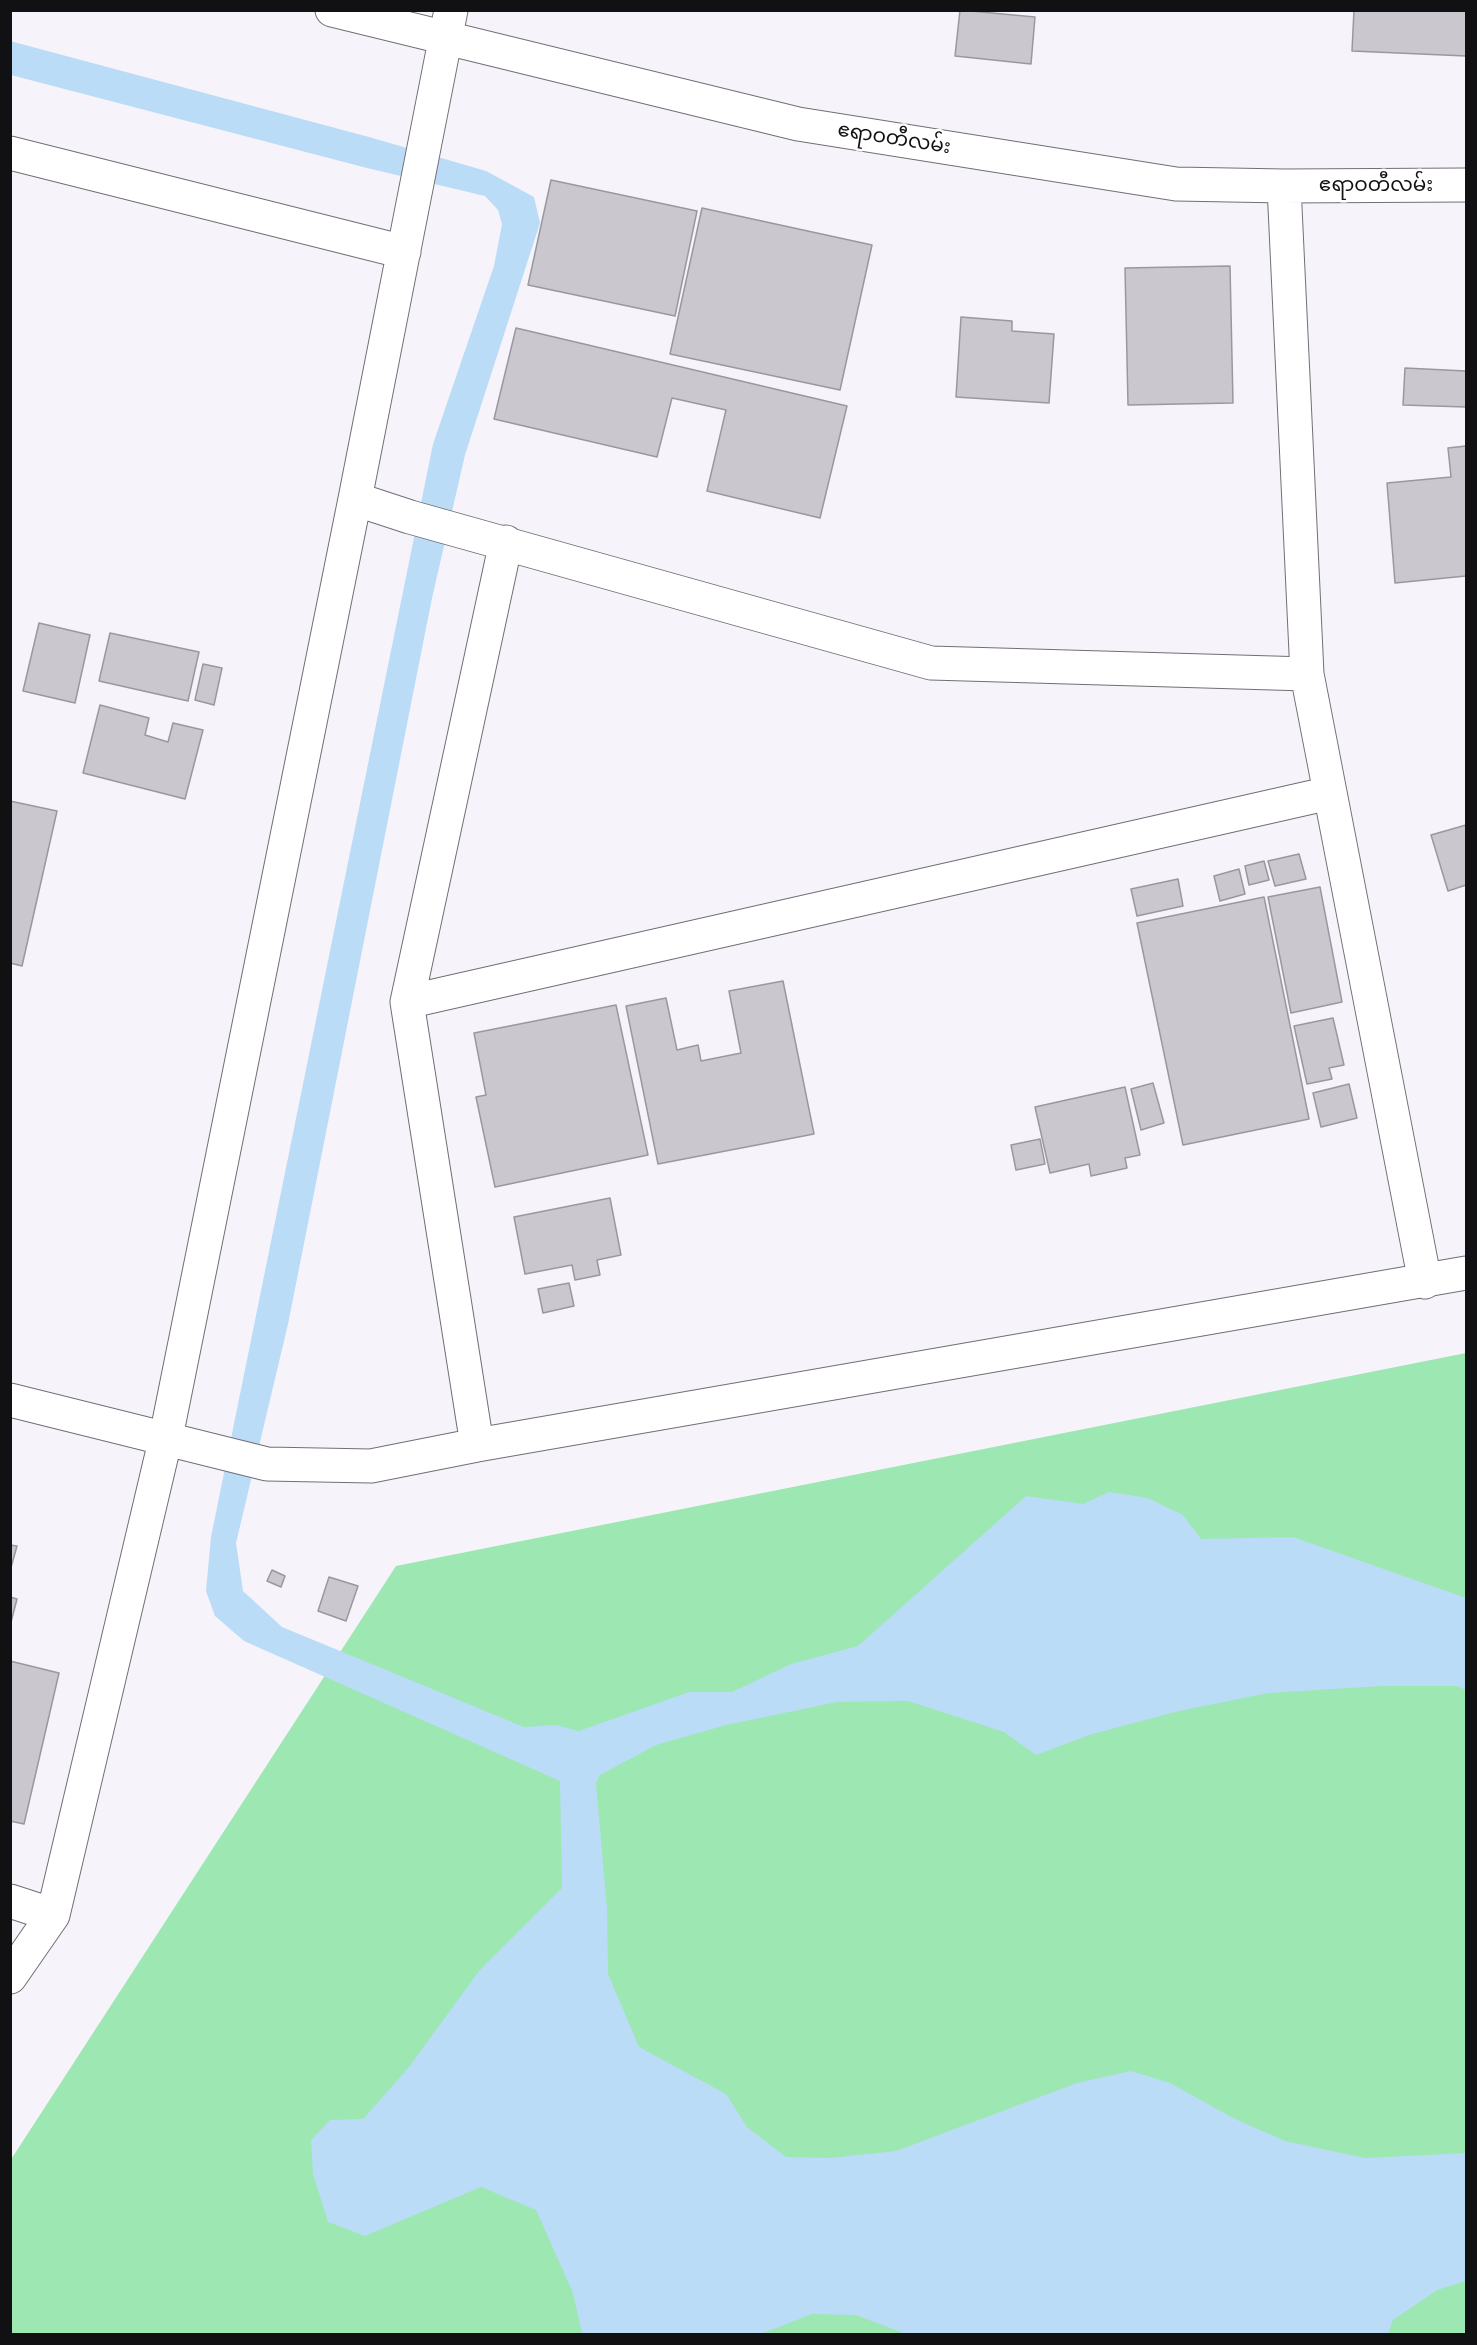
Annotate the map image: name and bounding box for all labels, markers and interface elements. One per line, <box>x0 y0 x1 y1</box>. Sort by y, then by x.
street label: ဧရာဝတီလမ်း <box>836 118 952 160</box>
street label: ဧရာဝတီလမ်း <box>1319 174 1433 198</box>

